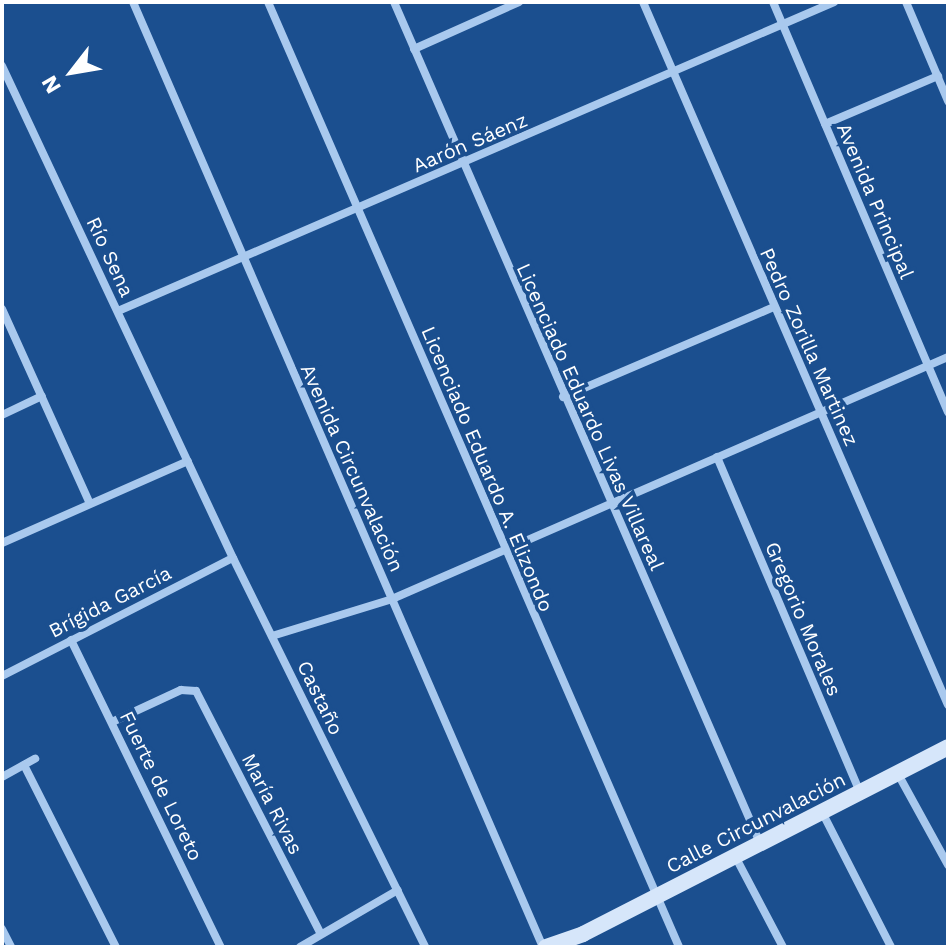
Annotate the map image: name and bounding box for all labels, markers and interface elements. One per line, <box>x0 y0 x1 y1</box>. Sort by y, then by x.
north arrow <box>32 32 112 112</box>
text: N <box>36 71 66 98</box>
street label: Aarón Sáenz <box>409 108 531 178</box>
street label: Avenida Principal <box>831 119 919 283</box>
street label: Río Sena <box>81 213 139 301</box>
street label: Pedro Zorilla Martinez <box>754 244 864 450</box>
street label: Licenciado Eduardo Livas Villareal <box>511 259 669 575</box>
street label: Licenciado Eduardo A. Elizondo <box>416 322 558 616</box>
street label: Avenida Circunvalación <box>295 360 409 576</box>
street label: Gregorio Morales <box>760 538 846 700</box>
street label: Brígida García <box>45 561 175 643</box>
street label: Castaño <box>292 657 348 739</box>
street label: Fuerte de Loreto <box>114 707 208 865</box>
street label: María Rivas <box>236 749 308 859</box>
street label: Calle Circunvalación <box>662 767 850 879</box>

